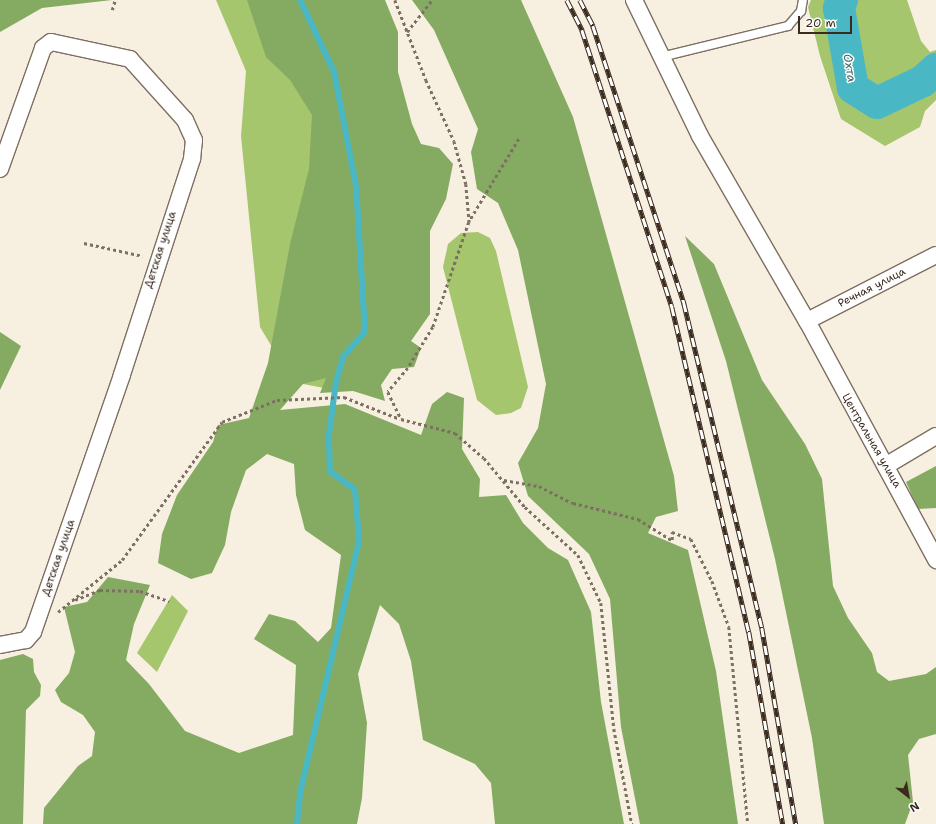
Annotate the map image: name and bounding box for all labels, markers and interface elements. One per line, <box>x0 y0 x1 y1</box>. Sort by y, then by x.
scale bar <box>800 8 854 34</box>
text: 20 m <box>805 15 836 31</box>
water label: Охта <box>839 53 859 83</box>
street label: Детская улица <box>142 210 180 290</box>
street label: Речная улица <box>836 265 908 311</box>
street label: Центральная улица <box>839 391 903 491</box>
street label: Детская улица <box>40 518 78 598</box>
north arrow <box>888 776 928 816</box>
text: N <box>907 798 922 815</box>

